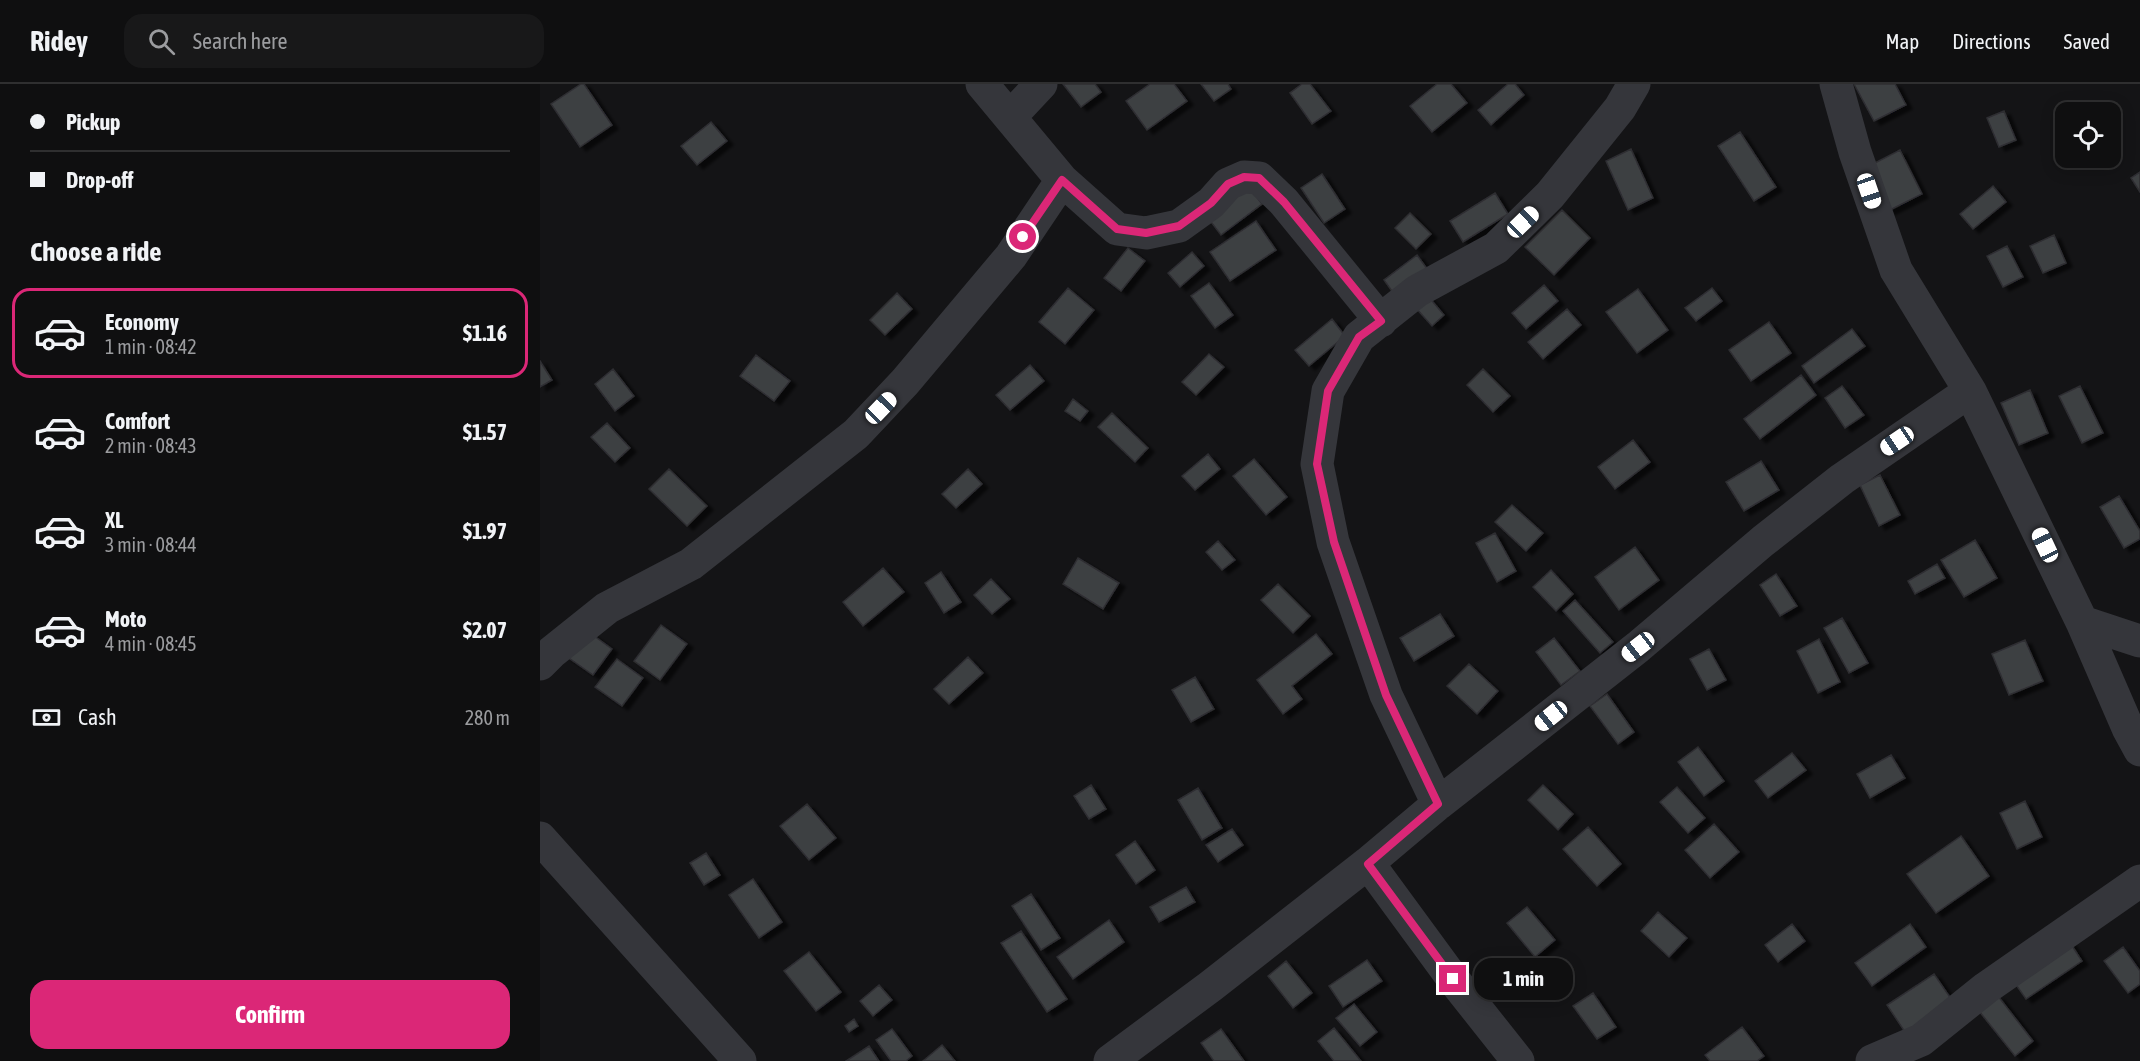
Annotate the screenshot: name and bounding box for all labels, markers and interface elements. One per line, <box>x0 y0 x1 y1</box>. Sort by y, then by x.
search box <box>124 14 544 68</box>
text: Ridey <box>30 25 88 57</box>
icon: search <box>145 25 178 58</box>
text: Search here <box>193 28 288 54</box>
text: Map <box>1885 29 1919 53</box>
text: Directions <box>1952 29 2031 53</box>
text: Saved <box>2064 29 2110 53</box>
map controls <box>2055 102 2121 168</box>
button: locate <box>2055 102 2121 168</box>
text: Pickup <box>66 109 121 135</box>
text: Drop-off <box>66 167 133 193</box>
car <box>1855 171 1883 211</box>
car <box>1504 203 1542 241</box>
route start <box>1009 223 1036 250</box>
text: Choose a ride <box>30 236 162 267</box>
icon: car <box>33 306 87 360</box>
text: Economy <box>105 309 179 335</box>
text: $1.16 <box>463 320 507 346</box>
text: 1 min · 08:42 <box>105 335 197 358</box>
car <box>862 389 900 427</box>
icon: car <box>33 405 87 459</box>
text: Comfort <box>105 408 170 434</box>
text: $1.57 <box>463 419 507 445</box>
car <box>1877 423 1917 459</box>
text: 2 min · 08:43 <box>105 434 197 457</box>
icon: car <box>33 504 87 558</box>
text: XL <box>105 507 123 533</box>
text: $1.97 <box>463 518 507 544</box>
car <box>2029 525 2061 565</box>
text: 3 min · 08:44 <box>105 533 197 556</box>
icon: car <box>33 603 87 657</box>
text: Moto <box>105 606 147 632</box>
text: $2.07 <box>463 617 507 643</box>
car <box>1618 629 1658 665</box>
text: 4 min · 08:45 <box>105 632 197 655</box>
car <box>1531 698 1571 734</box>
icon: cash <box>30 701 63 734</box>
text: Cash <box>78 704 117 730</box>
text: 280 m <box>465 706 510 729</box>
callout: 1 min <box>1474 958 1573 1000</box>
route end <box>1439 965 1466 992</box>
text: 1 min <box>1503 967 1544 990</box>
button: Confirm <box>30 980 510 1049</box>

